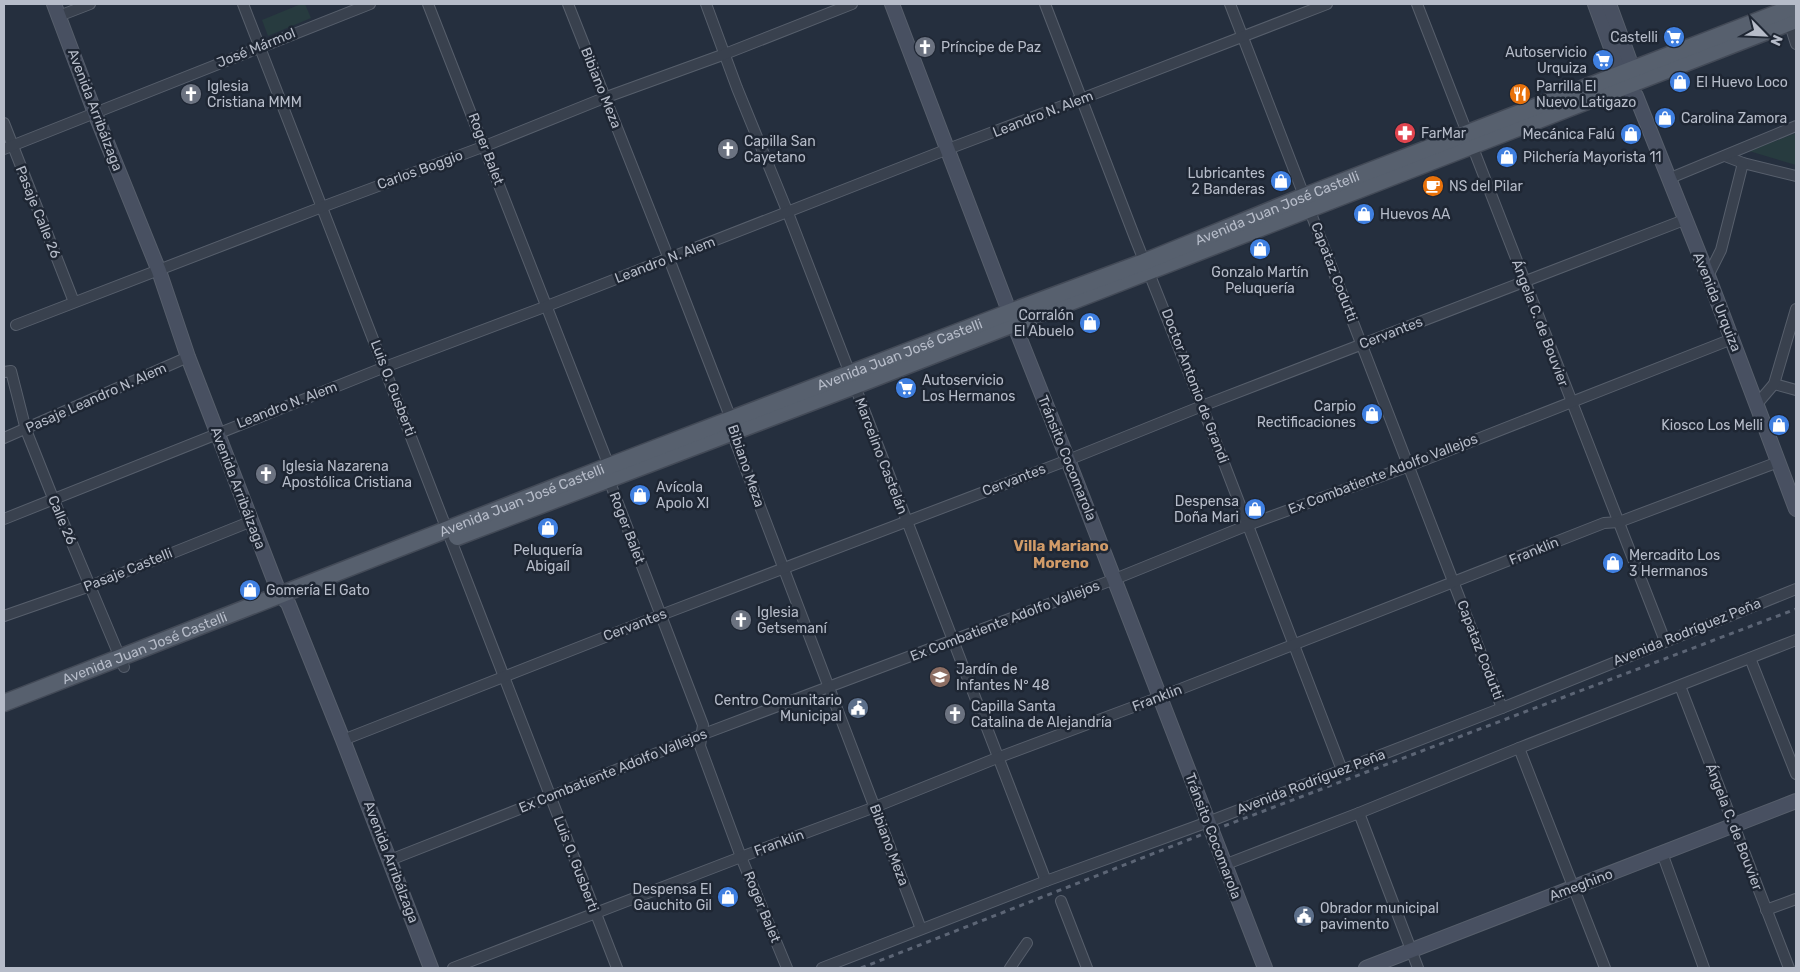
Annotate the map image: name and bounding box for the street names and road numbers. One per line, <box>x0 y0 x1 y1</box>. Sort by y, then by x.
street label: José Mármol <box>214 25 298 71</box>
street label: Bibiano Meza <box>577 45 625 131</box>
street label: Avenida Arribálzaga <box>64 47 126 173</box>
street label: Leandro N. Alem <box>990 87 1096 141</box>
street label: Roger Balet <box>465 111 508 188</box>
street label: Carlos Boggio <box>375 147 465 193</box>
street label: Pasaje Calle 26 <box>12 163 64 261</box>
street label: Avenida Juan José Castelli <box>1192 167 1362 249</box>
street label: Capataz Codutti <box>1307 220 1361 324</box>
street label: Leandro N. Alem <box>612 233 718 287</box>
street label: Avenida Urquiza <box>1689 250 1745 354</box>
street label: Ángela C. de Bouvier <box>1508 257 1573 389</box>
street label: Doctor Antonio de Grandi <box>1158 306 1232 466</box>
street label: Cervantes <box>1357 313 1425 353</box>
street label: Avenida Juan José Castelli <box>814 315 985 394</box>
street label: Luis O. Gusberti <box>367 337 419 439</box>
street label: Pasaje Leandro N. Alem <box>23 359 169 437</box>
street label: Leandro N. Alem <box>234 378 340 432</box>
street label: Tránsito Cocomarola <box>1034 393 1100 523</box>
street label: Marcelino Castelán <box>851 395 911 517</box>
street label: Bibiano Meza <box>724 423 768 509</box>
street label: Avenida Arribálzaga <box>207 425 269 551</box>
street label: Ex Combatiente Adolfo Vallejos <box>1286 430 1480 518</box>
street label: Avenida Juan José Castelli <box>437 460 607 540</box>
street label: Cervantes <box>980 460 1048 500</box>
street label: Roger Balet <box>606 490 649 567</box>
street label: Calle 26 <box>44 493 80 547</box>
street label: Franklin <box>1507 533 1561 569</box>
street label: Pasaje Castelli <box>81 544 175 596</box>
street label: Ex Combatiente Adolfo Vallejos <box>908 577 1102 665</box>
street label: Avenida Rodríguez Peña <box>1611 595 1763 669</box>
street label: Capataz Codutti <box>1453 598 1507 702</box>
street label: Cervantes <box>601 605 669 645</box>
street label: Avenida Juan José Castelli <box>60 608 229 688</box>
street label: Franklin <box>1130 681 1184 715</box>
street label: Ex Combatiente Adolfo Vallejos <box>516 725 710 817</box>
street label: Avenida Rodríguez Peña <box>1234 746 1388 818</box>
street label: Ángela C. de Bouvier <box>1702 761 1767 893</box>
street label: Tránsito Cocomarola <box>1181 771 1245 901</box>
street label: Avenida Arribálzaga <box>360 799 422 925</box>
street label: Bibiano Meza <box>866 802 912 888</box>
street label: Luis O. Gusberti <box>550 813 602 915</box>
street label: Franklin <box>752 826 806 860</box>
street label: Ameghino <box>1547 865 1615 905</box>
street label: Roger Balet <box>740 869 784 946</box>

